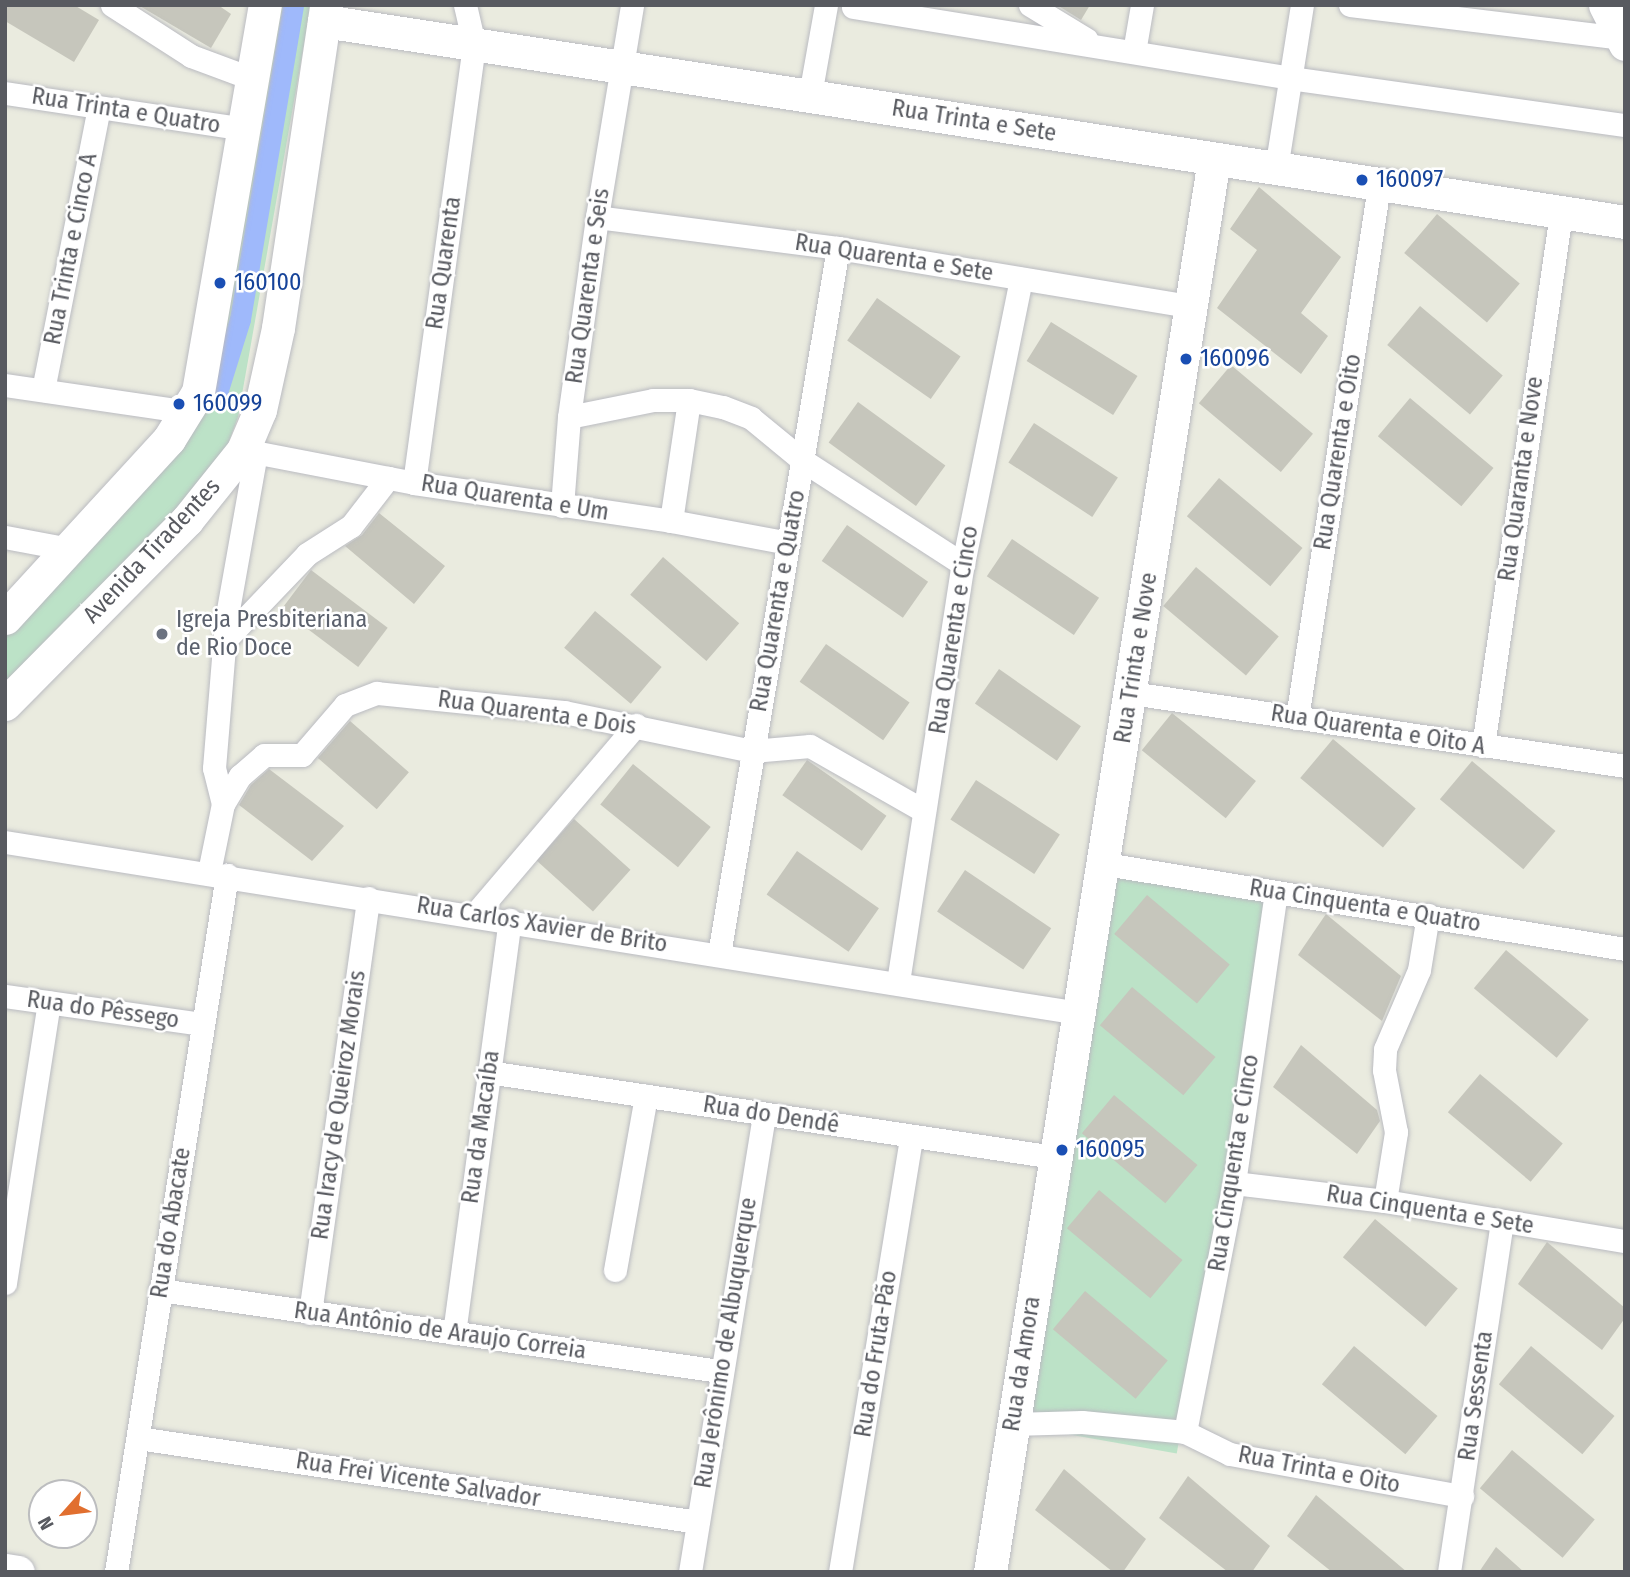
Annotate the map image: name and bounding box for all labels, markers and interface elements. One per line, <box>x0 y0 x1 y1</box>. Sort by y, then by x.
street label: Rua Trinta e Quatro <box>30 82 222 140</box>
street label: Rua Trinta e Sete <box>890 94 1058 148</box>
street label: Rua Trinta e Cinco A <box>38 151 104 347</box>
place label: 160097 <box>1376 166 1443 194</box>
marker: 160097 <box>1354 172 1370 188</box>
street label: Rua Quarenta e Seis <box>560 186 616 386</box>
street label: Rua Quarenta <box>420 195 468 331</box>
street label: Rua Quarenta e Sete <box>793 228 995 288</box>
place label: 160100 <box>234 269 302 297</box>
marker: 160100 <box>212 275 228 291</box>
place label: 160096 <box>1200 345 1270 373</box>
marker: 160096 <box>1178 351 1194 367</box>
street label: Rua Quarenta e Oito <box>1308 352 1368 552</box>
street label: Rua Quaranta e Nove <box>1492 375 1550 583</box>
place label: 160099 <box>193 390 262 418</box>
marker: 160099 <box>171 396 187 412</box>
street label: Rua Quarenta e Um <box>419 469 611 527</box>
street label: Avenida Tiradentes <box>78 473 226 629</box>
street label: Rua Quarenta e Quatro <box>744 488 812 714</box>
street label: Rua Quarenta e Cinco <box>923 524 985 736</box>
street label: Rua Trinta e Nove <box>1108 571 1164 745</box>
place label: Igreja Presbiteriana de Rio Doce <box>176 606 367 662</box>
marker: Igreja Presbiteriana de Rio Doce <box>154 626 170 642</box>
street label: Rua Quarenta e Dois <box>436 685 638 741</box>
street label: Rua Quarenta e Oito A <box>1269 699 1487 761</box>
street label: Rua Cinquenta e Quatro <box>1247 873 1483 939</box>
street label: Rua Carlos Xavier de Brito <box>415 891 669 959</box>
street label: Rua Iracy de Queiroz Morais <box>306 968 372 1242</box>
street label: Rua do Pêssego <box>25 985 181 1035</box>
street label: Rua da Macaíba <box>456 1048 506 1206</box>
street label: Rua Cinquenta e Cinco <box>1203 1052 1265 1274</box>
street label: Rua do Dendê <box>701 1090 841 1140</box>
place label: 160095 <box>1076 1136 1145 1164</box>
marker: 160095 <box>1054 1142 1070 1158</box>
street label: Rua do Abacate <box>145 1146 197 1300</box>
street label: Rua Cinquenta e Sete <box>1324 1179 1536 1241</box>
street label: Rua Jerônimo de Albuquerque <box>689 1196 763 1490</box>
street label: Rua do Fruta-Pão <box>849 1269 903 1439</box>
street label: Rua da Amora <box>997 1294 1047 1434</box>
street label: Rua Antônio de Araujo Correia <box>292 1296 588 1366</box>
street label: Rua Sessenta <box>1453 1329 1499 1463</box>
street label: Rua Trinta e Oito <box>1236 1440 1402 1500</box>
street label: Rua Frei Vicente Salvador <box>294 1446 542 1514</box>
north arrow <box>28 1479 98 1549</box>
text: N <box>33 1513 59 1534</box>

